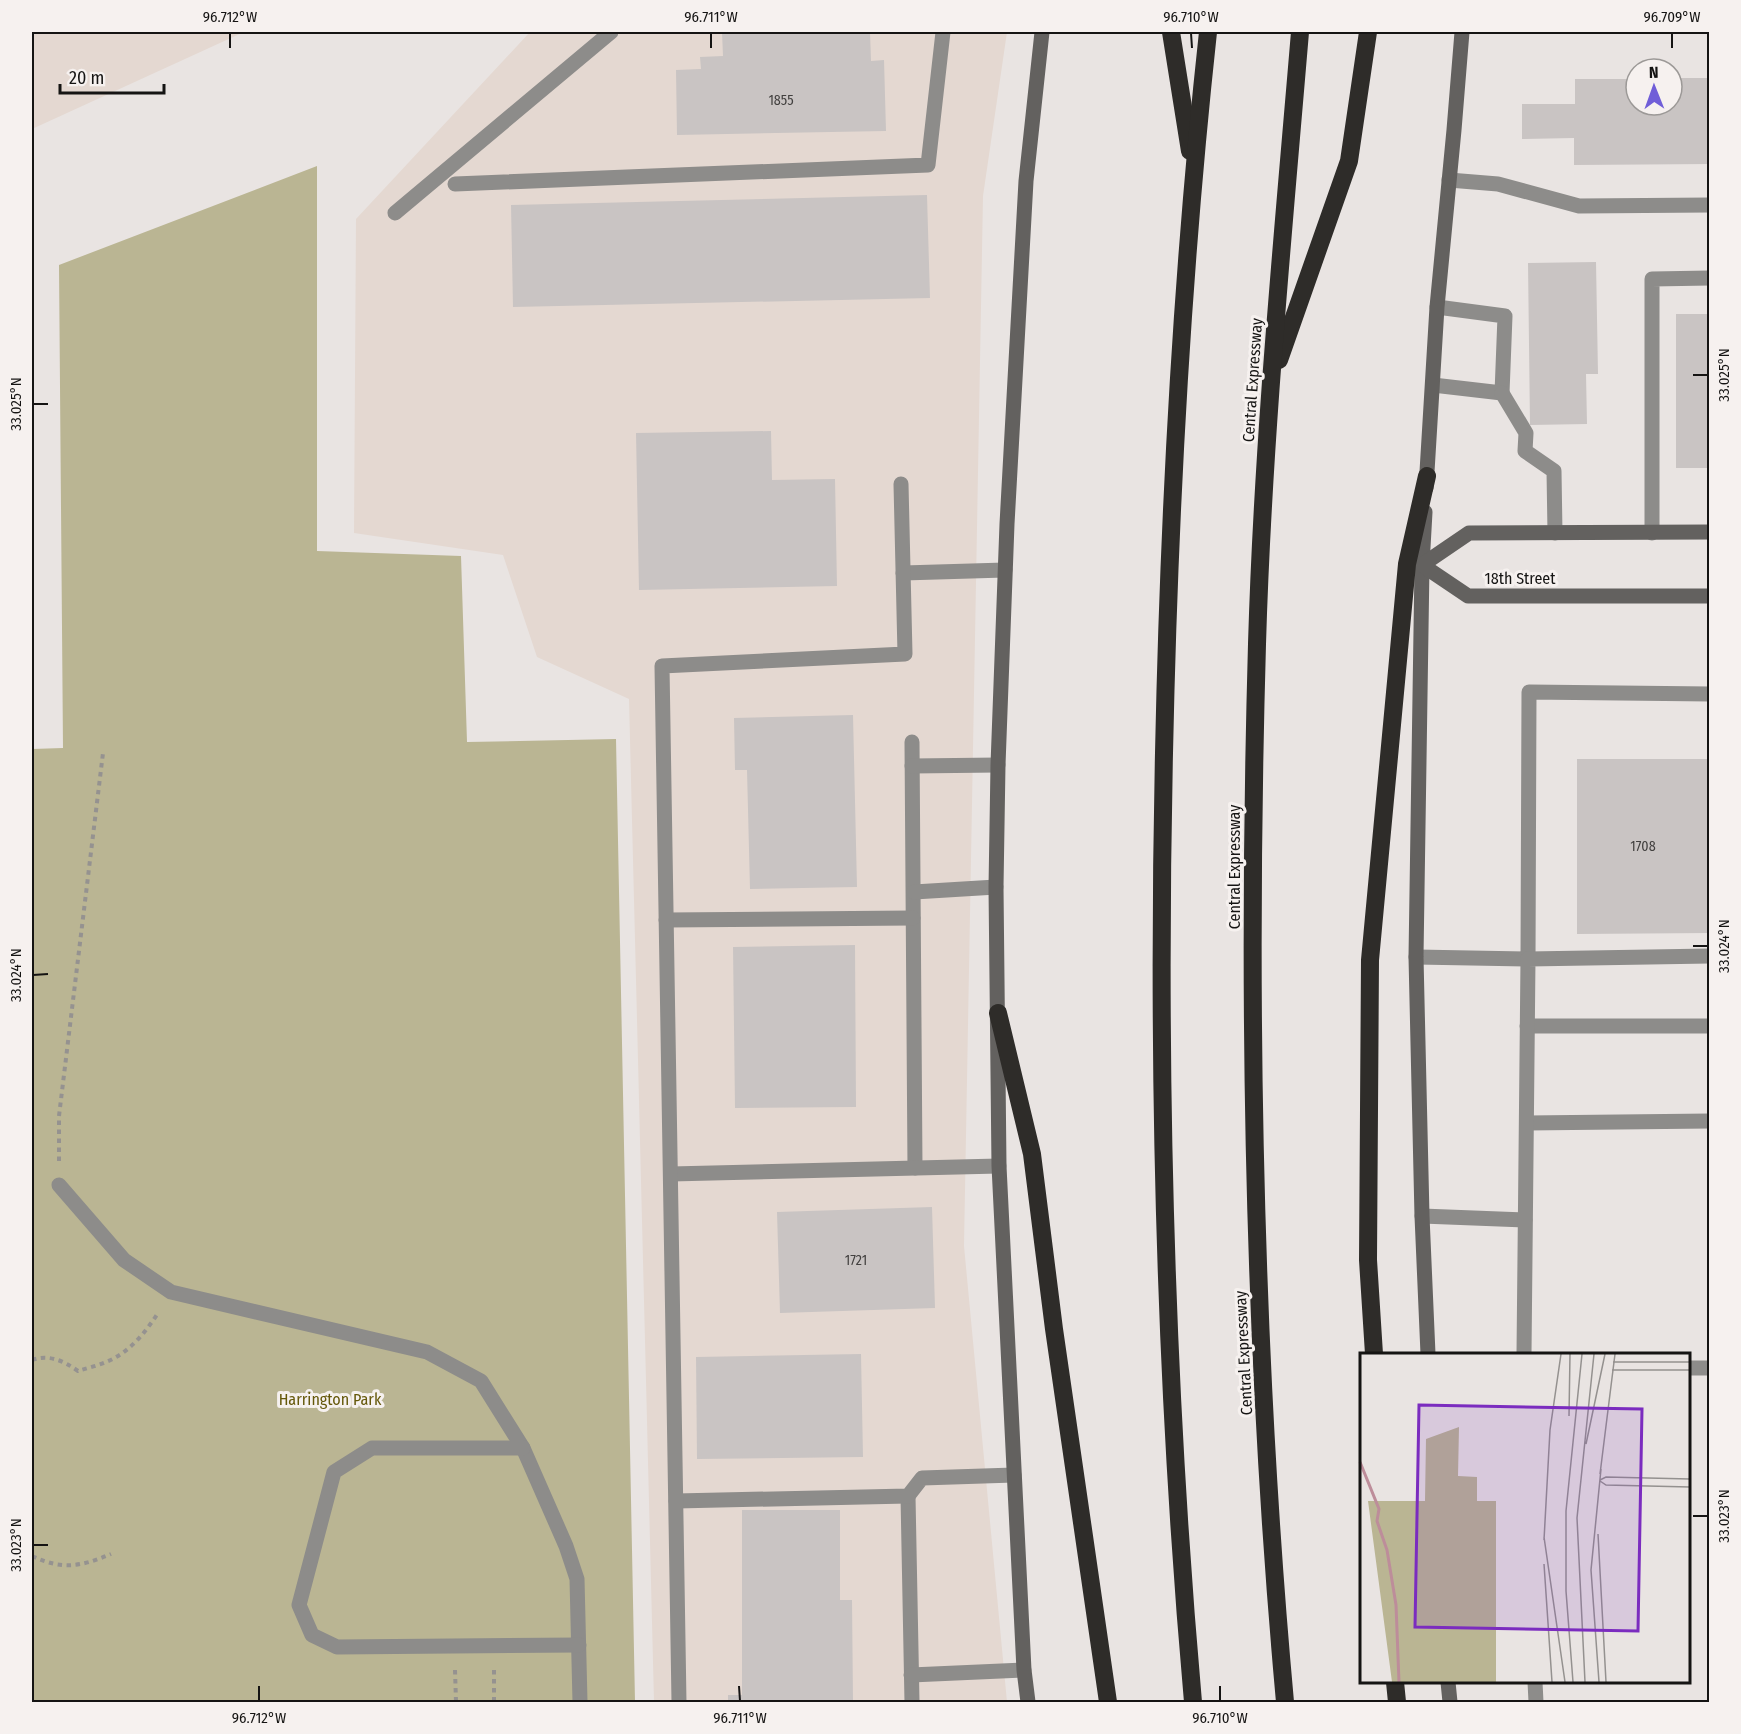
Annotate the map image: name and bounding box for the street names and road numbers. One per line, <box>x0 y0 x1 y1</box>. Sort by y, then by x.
street label: Central Expressway <box>1239 316 1266 443</box>
street label: 18th Street <box>1484 569 1556 588</box>
street label: Central Expressway <box>1225 804 1244 929</box>
street label: Central Expressway <box>1231 1289 1256 1416</box>

